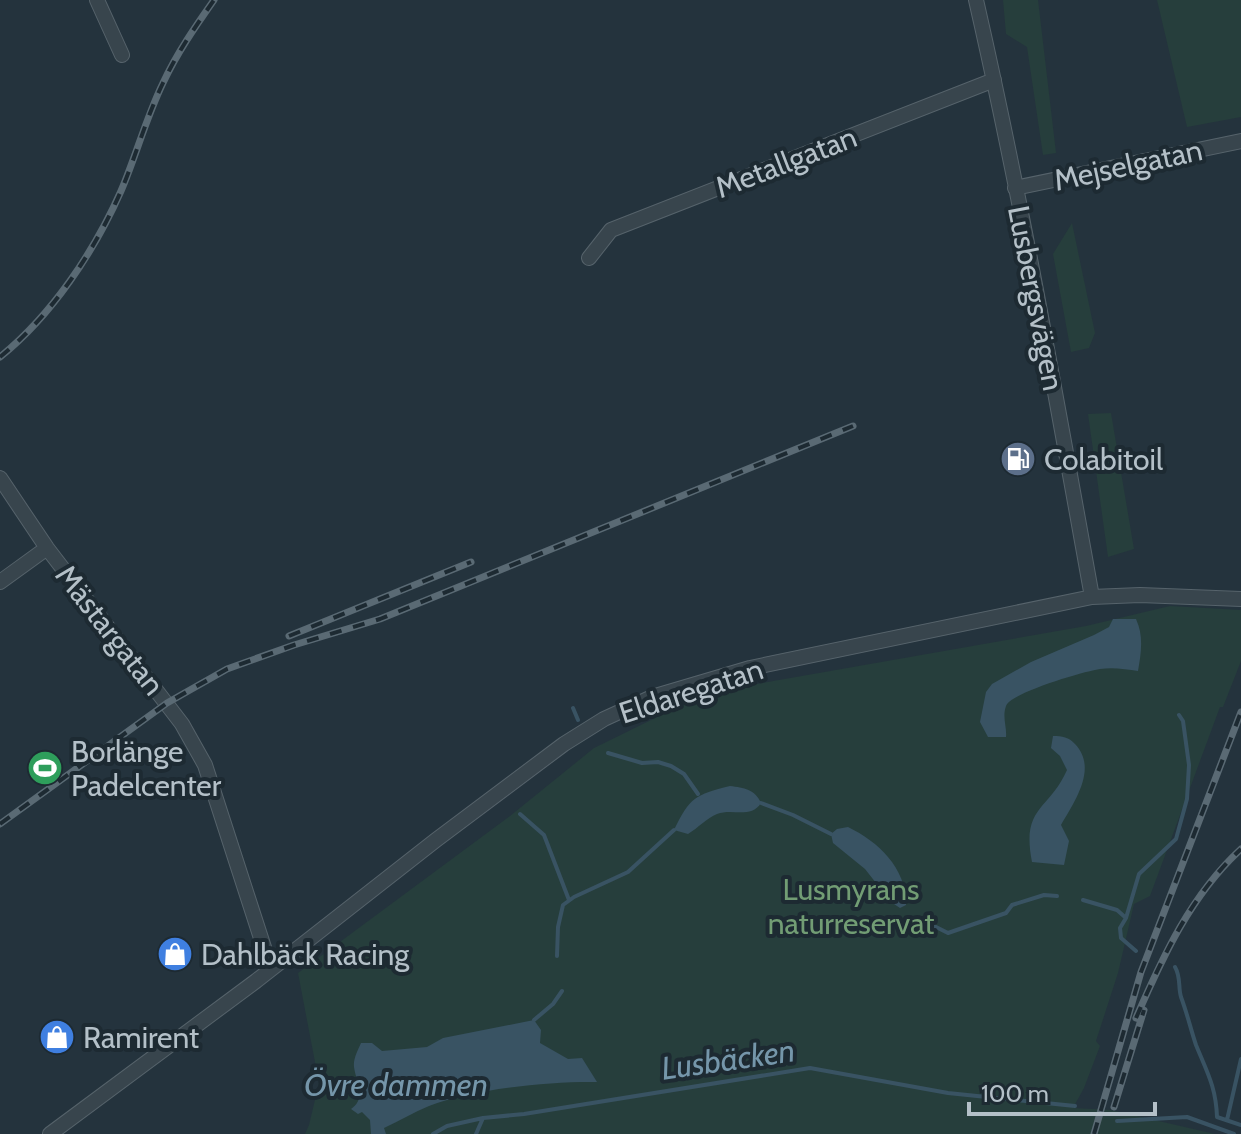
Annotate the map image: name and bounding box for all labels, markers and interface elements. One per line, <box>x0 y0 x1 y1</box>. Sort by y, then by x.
street label: Metallgatan <box>710 118 862 206</box>
street label: Mejselgatan <box>1050 131 1206 199</box>
street label: Lusbergsvägen <box>1000 202 1072 394</box>
fuel station icon: Colabitoil <box>999 440 1037 478</box>
place label: Colabitoil <box>1044 441 1163 478</box>
street label: Mästargatan <box>48 557 172 703</box>
street label: Eldaregatan <box>614 650 768 732</box>
place label: Borlänge Padelcenter <box>71 733 222 804</box>
sports icon: Borlänge Padelcenter <box>26 749 64 787</box>
park label: Lusmyrans naturreservat <box>768 871 934 942</box>
shop icon: Dahlbäck Racing <box>156 935 194 973</box>
place label: Dahlbäck Racing <box>201 936 410 973</box>
shop icon: Ramirent <box>38 1018 76 1056</box>
place label: Ramirent <box>83 1019 199 1056</box>
water label: Lusbäcken <box>659 1030 797 1088</box>
water label: Övre dammen <box>304 1065 488 1104</box>
scale bar <box>969 1066 1155 1116</box>
text: 100 m <box>981 1079 1049 1108</box>

